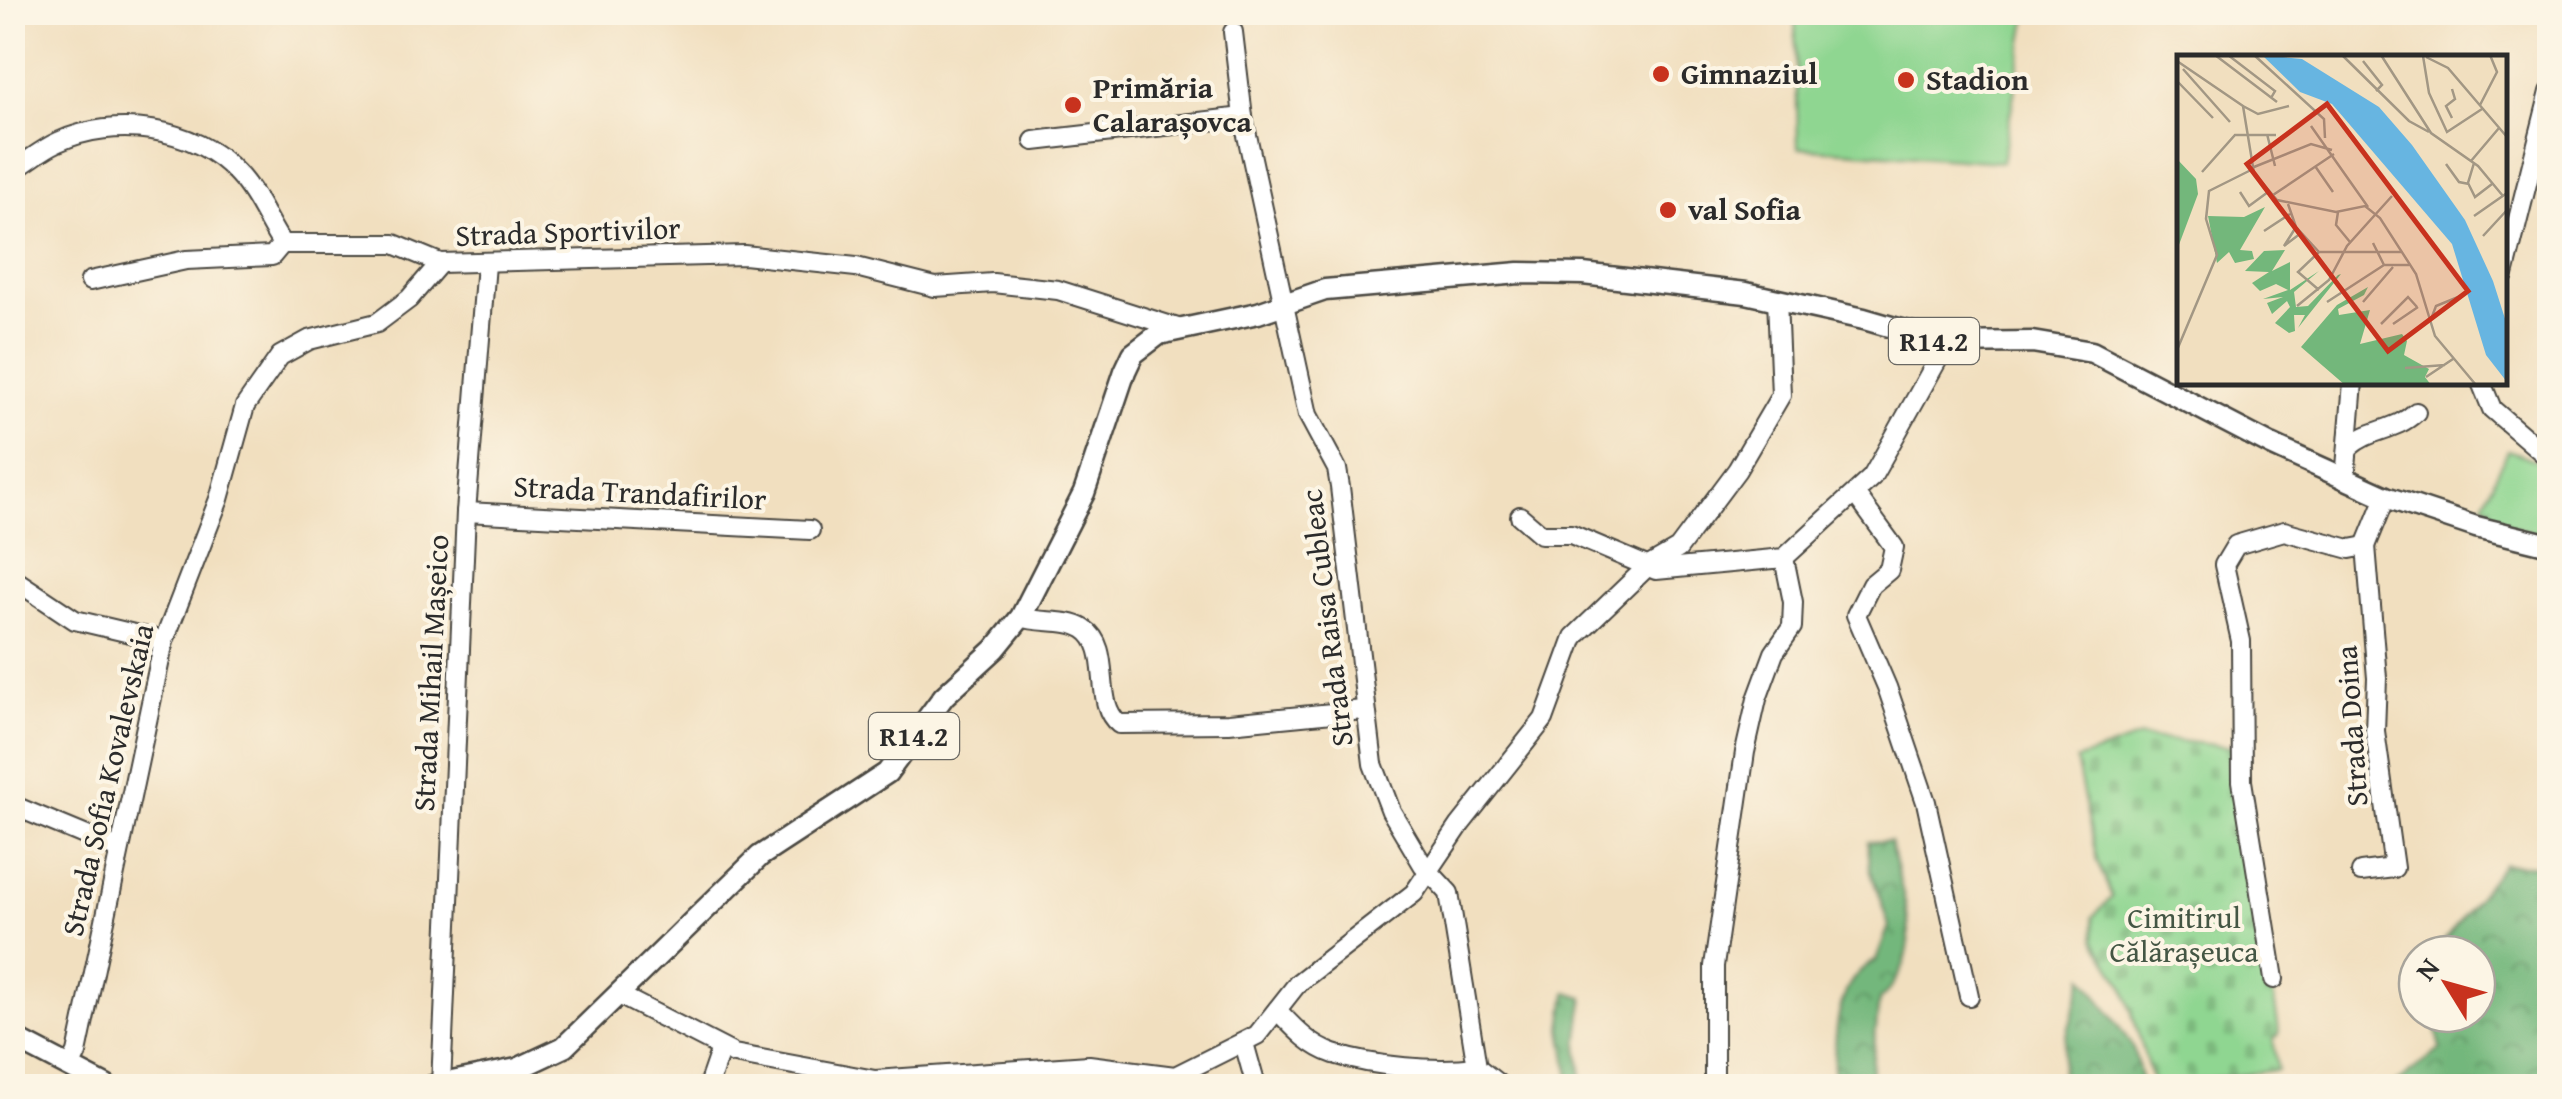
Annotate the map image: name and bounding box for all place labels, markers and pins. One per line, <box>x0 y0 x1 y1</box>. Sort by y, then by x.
place label: Gimnaziul <box>1681 51 1817 95</box>
place label: Stadion <box>1926 57 2029 101</box>
marker: Gimnaziul <box>1650 63 1672 85</box>
place label: Primăria Calarașovca <box>1093 65 1252 143</box>
marker: Stadion <box>1895 69 1917 91</box>
marker: Primăria Calarașovca <box>1062 94 1084 116</box>
place label: val Sofia <box>1688 187 1802 231</box>
marker: val Sofia <box>1657 199 1679 221</box>

